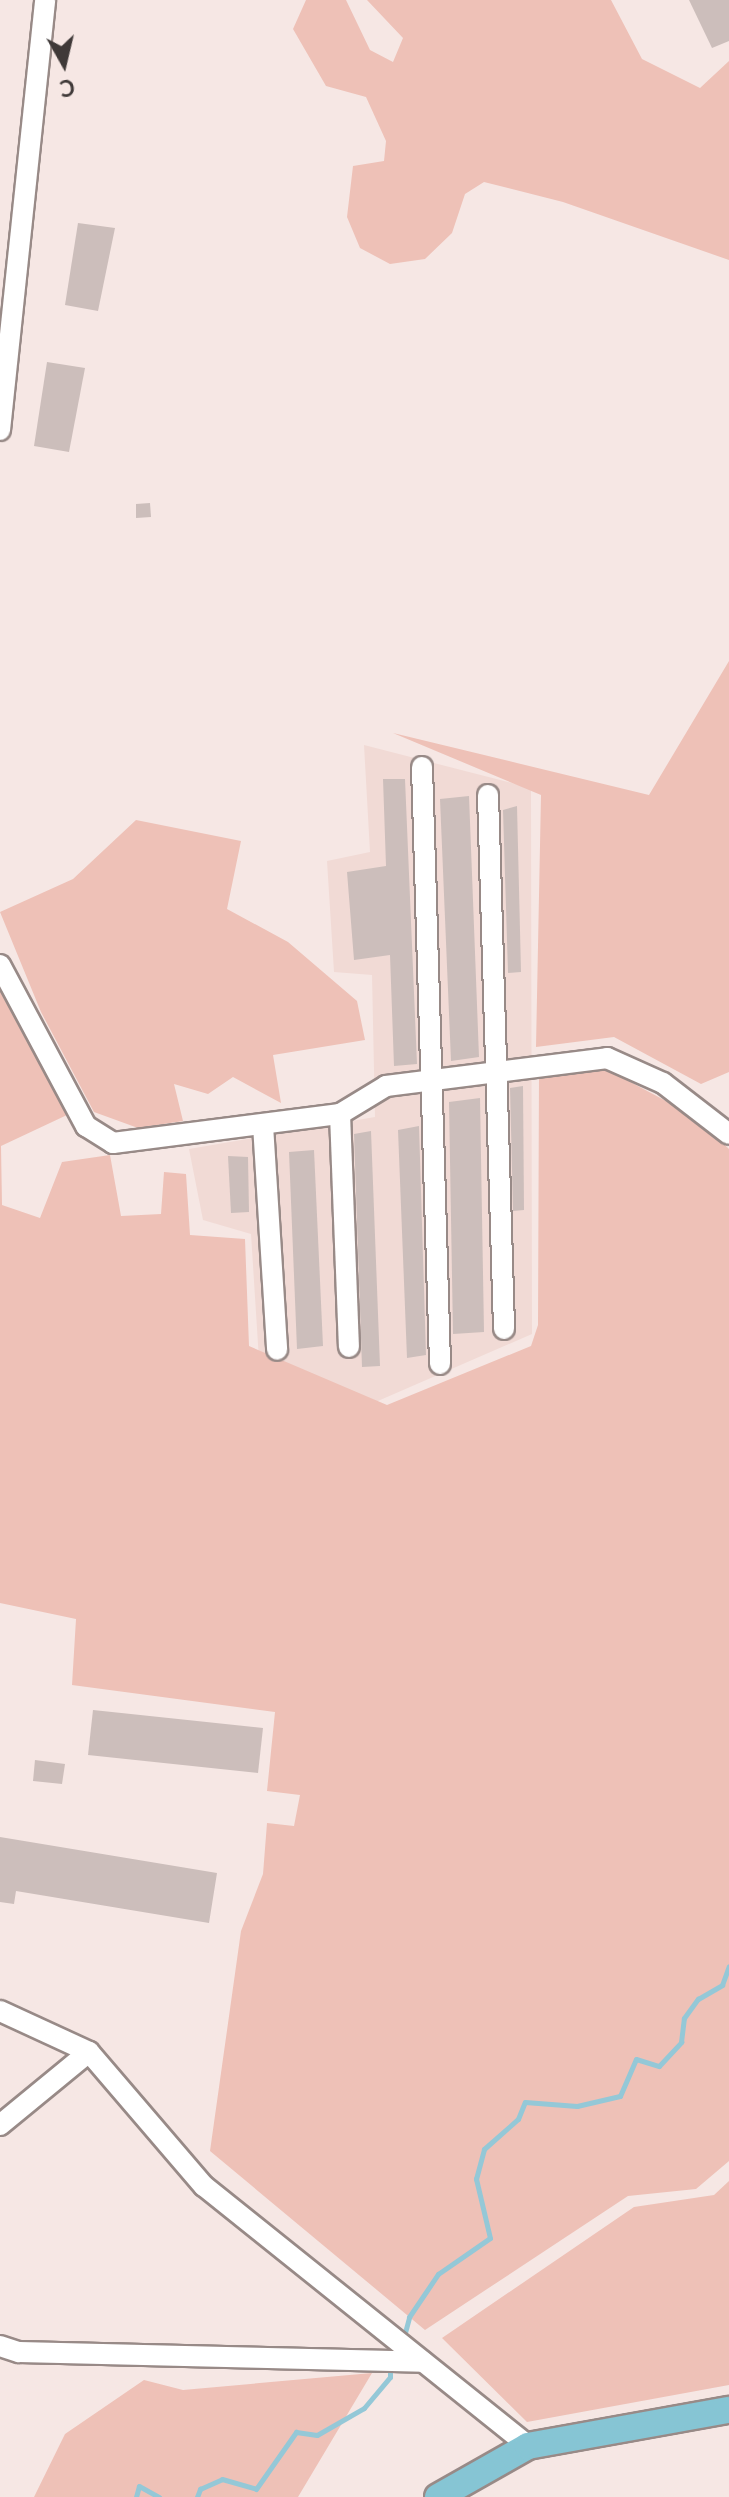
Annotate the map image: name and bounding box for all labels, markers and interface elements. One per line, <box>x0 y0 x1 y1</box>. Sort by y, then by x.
north arrow <box>24 24 104 104</box>
text: С <box>58 74 76 103</box>

